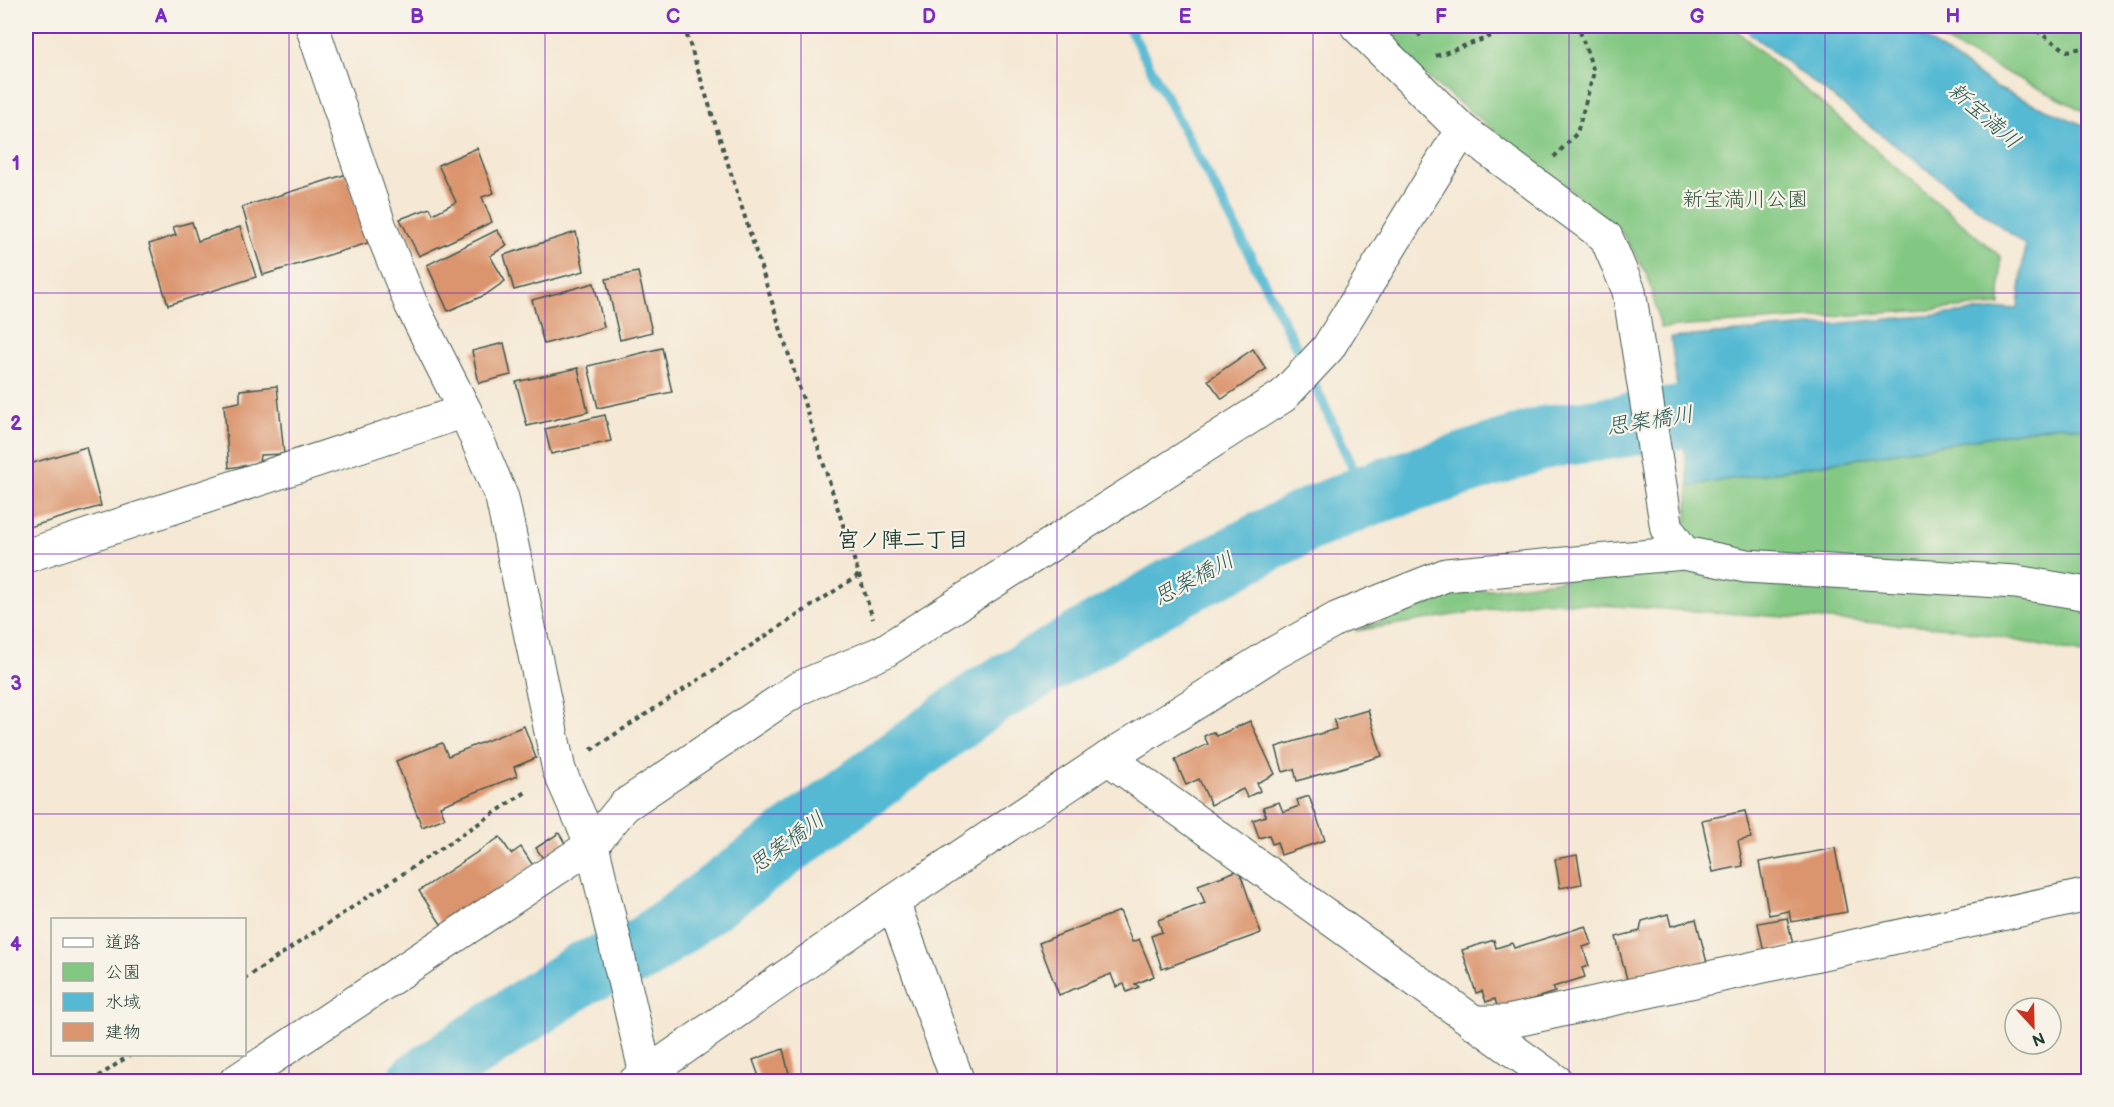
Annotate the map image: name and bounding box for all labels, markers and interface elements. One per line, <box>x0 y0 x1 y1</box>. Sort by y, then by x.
text: A <box>154 5 168 29</box>
text: B <box>410 5 424 29</box>
text: C <box>666 5 680 29</box>
text: D <box>922 5 936 29</box>
text: E <box>1179 5 1192 29</box>
text: F <box>1435 5 1447 29</box>
text: G <box>1690 5 1705 29</box>
text: H <box>1946 5 1960 29</box>
water label: 新宝満川 <box>1942 77 2026 155</box>
text: 1 <box>12 152 20 176</box>
park label: 新宝満川公園 <box>1682 187 1808 212</box>
water label: 思案橋川 <box>1604 401 1696 441</box>
text: 2 <box>10 412 22 436</box>
district label: 宮ノ陣二丁目 <box>837 527 969 554</box>
water label: 思案橋川 <box>1149 546 1239 612</box>
text: 3 <box>10 672 22 696</box>
water label: 思案橋川 <box>743 806 831 880</box>
legend <box>51 918 246 1056</box>
text: 道路 <box>105 932 141 953</box>
text: 4 <box>10 933 22 957</box>
text: 公園 <box>105 962 141 983</box>
text: 水域 <box>105 992 141 1013</box>
north arrow <box>2003 996 2063 1056</box>
text: 建物 <box>105 1022 141 1043</box>
text: N <box>2029 1027 2047 1050</box>

